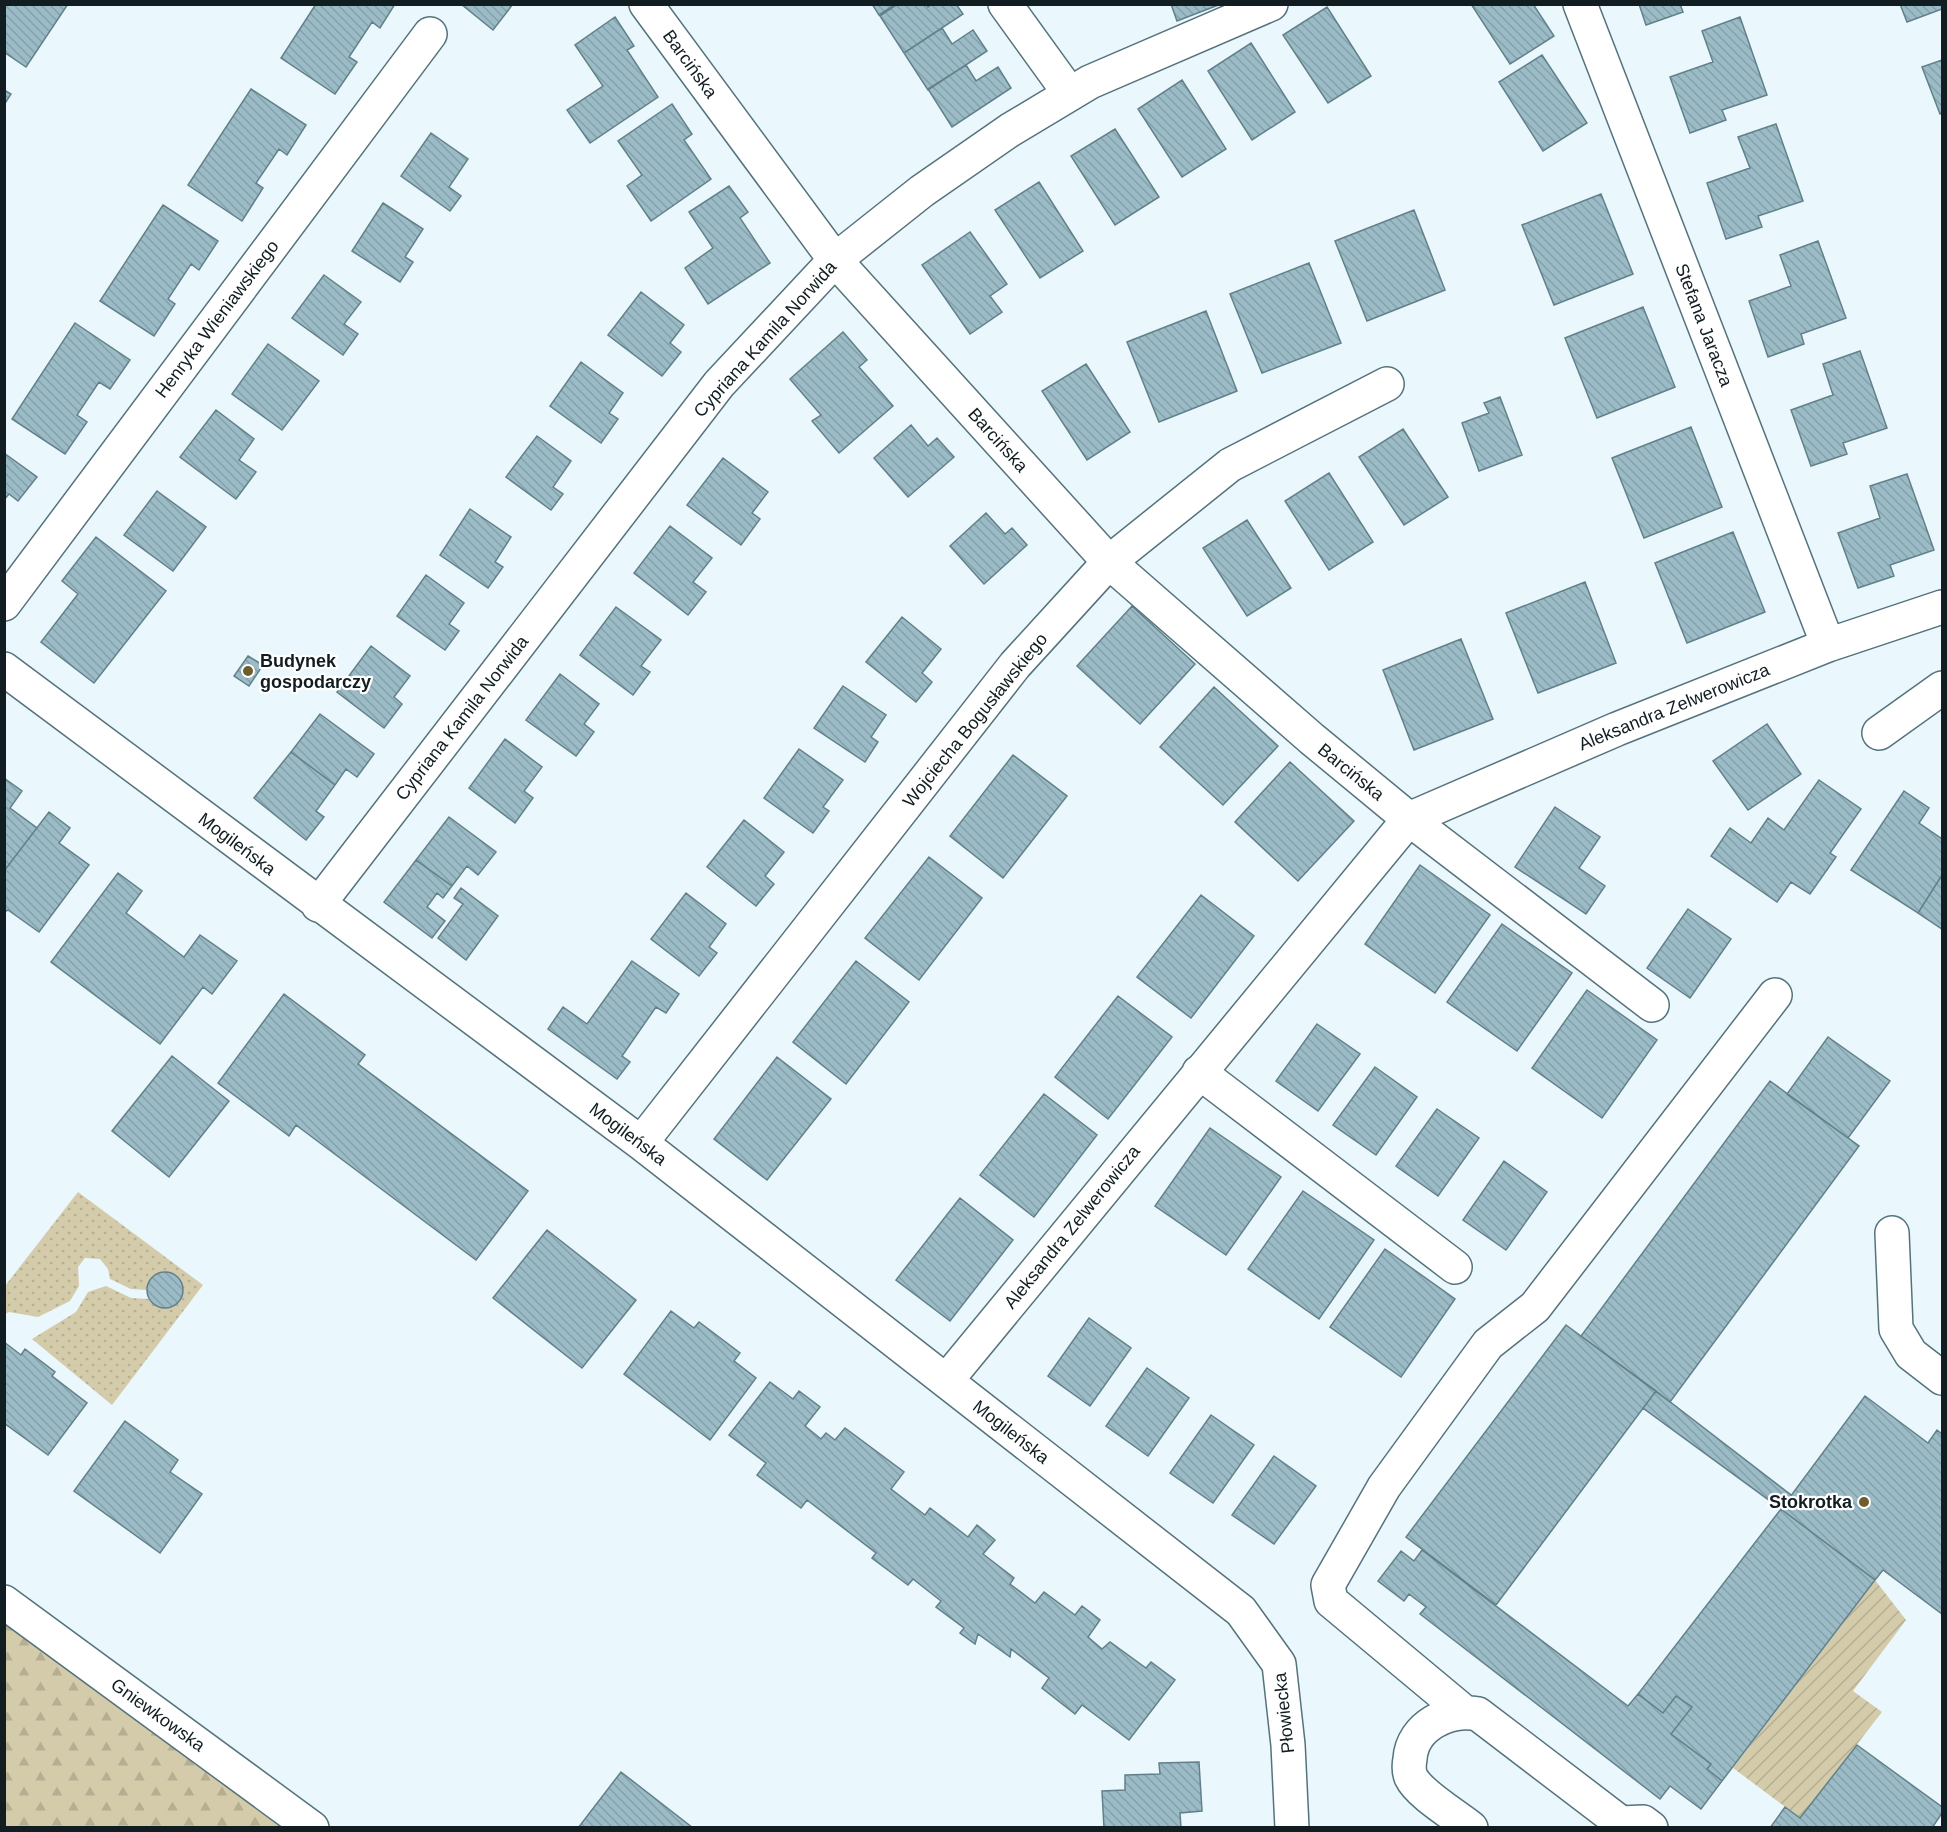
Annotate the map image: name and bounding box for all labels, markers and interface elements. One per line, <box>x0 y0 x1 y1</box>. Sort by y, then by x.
street label: Barcińska <box>659 26 722 103</box>
street label: Henryka Wieniawskiego <box>151 236 283 402</box>
street label: Cypriana Kamila Norwida <box>690 256 841 421</box>
street label: Stefana Jaracza <box>1671 261 1737 390</box>
street label: Barcińska <box>964 404 1033 477</box>
street label: Wojciecha Bogusławskiego <box>899 629 1051 811</box>
street label: Cypriana Kamila Norwida <box>392 631 533 804</box>
place label: Budynek gospodarczy <box>260 651 371 692</box>
street label: Aleksandra Zelwerowicza <box>1576 659 1773 754</box>
marker: Budynek gospodarczy <box>241 664 255 678</box>
street label: Barcińska <box>1314 739 1389 805</box>
street label: Mogileńska <box>195 809 280 880</box>
street label: Mogileńska <box>586 1099 671 1170</box>
street label: Aleksandra Zelwerowicza <box>1000 1141 1145 1313</box>
street label: Mogileńska <box>969 1396 1054 1469</box>
place label: Stokrotka <box>1769 1492 1853 1512</box>
marker: Stokrotka <box>1857 1495 1871 1509</box>
street label: Płowiecka <box>1270 1671 1298 1754</box>
street label: Gniewkowska <box>107 1674 210 1756</box>

